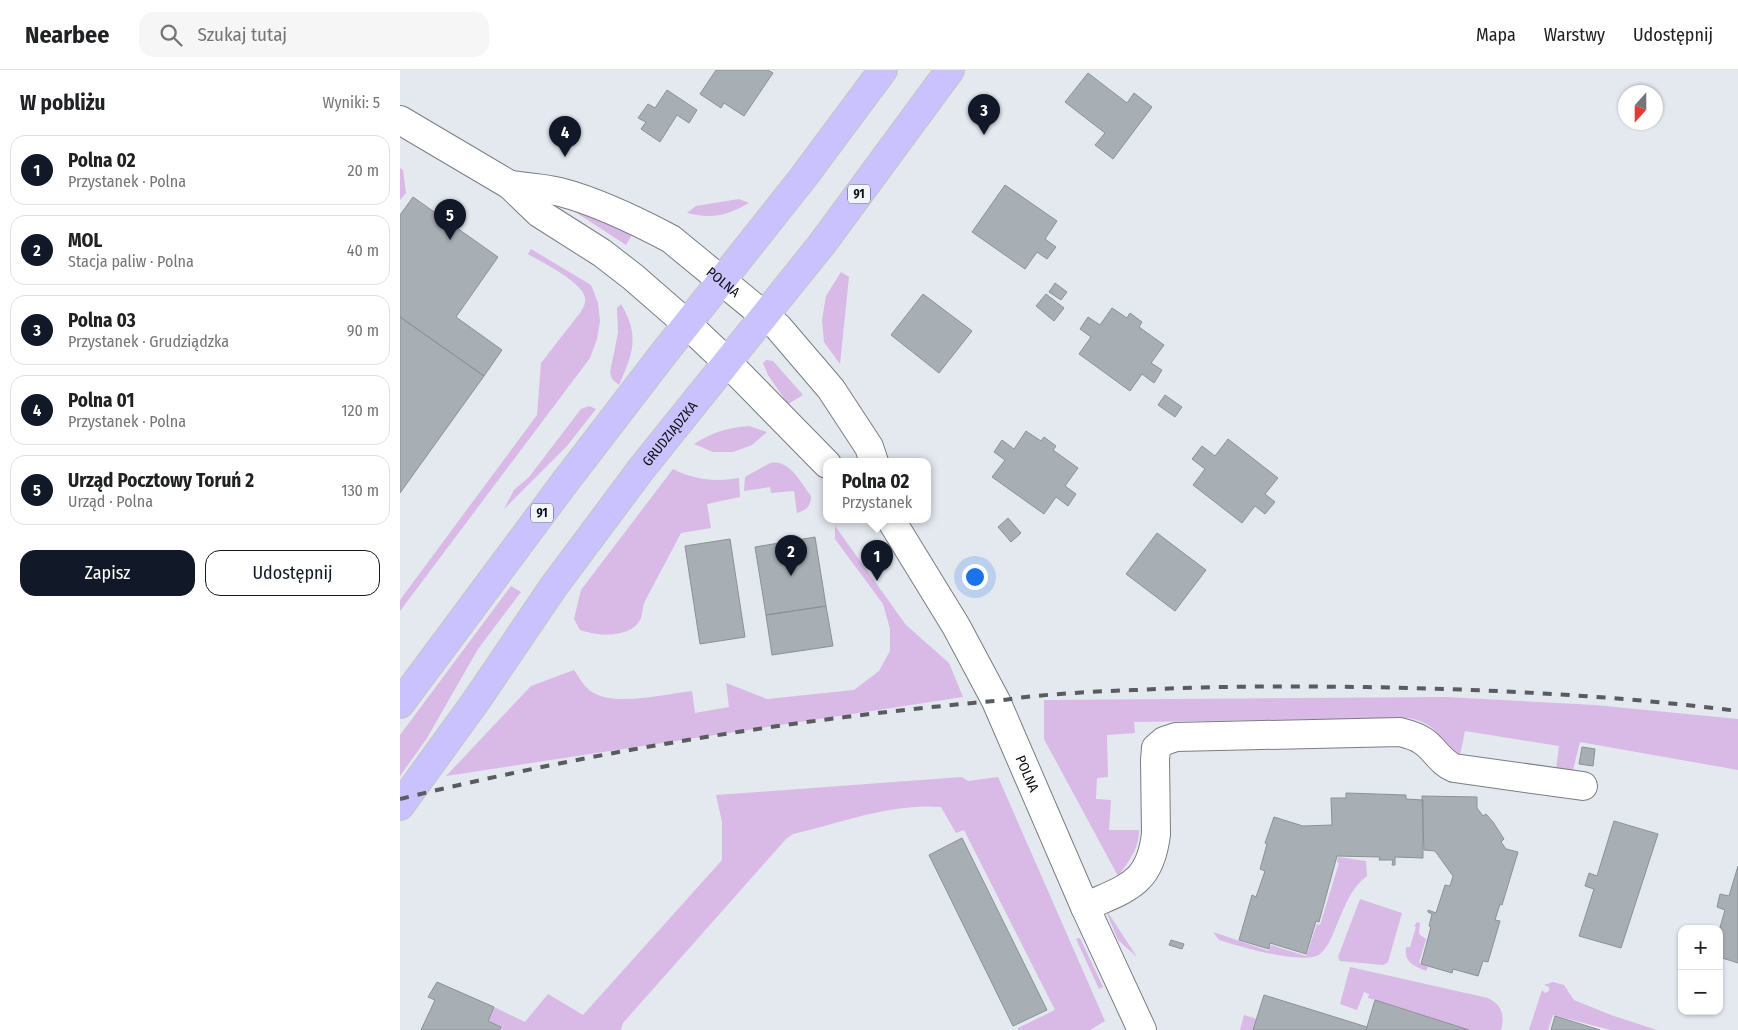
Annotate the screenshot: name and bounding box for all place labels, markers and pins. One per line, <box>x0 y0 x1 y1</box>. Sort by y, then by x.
pin: 3 <box>968 94 1000 135</box>
pin: 4 <box>549 116 581 157</box>
pin: 5 <box>434 199 466 240</box>
pin: 2 <box>775 535 807 576</box>
pin: 1 <box>861 540 893 581</box>

